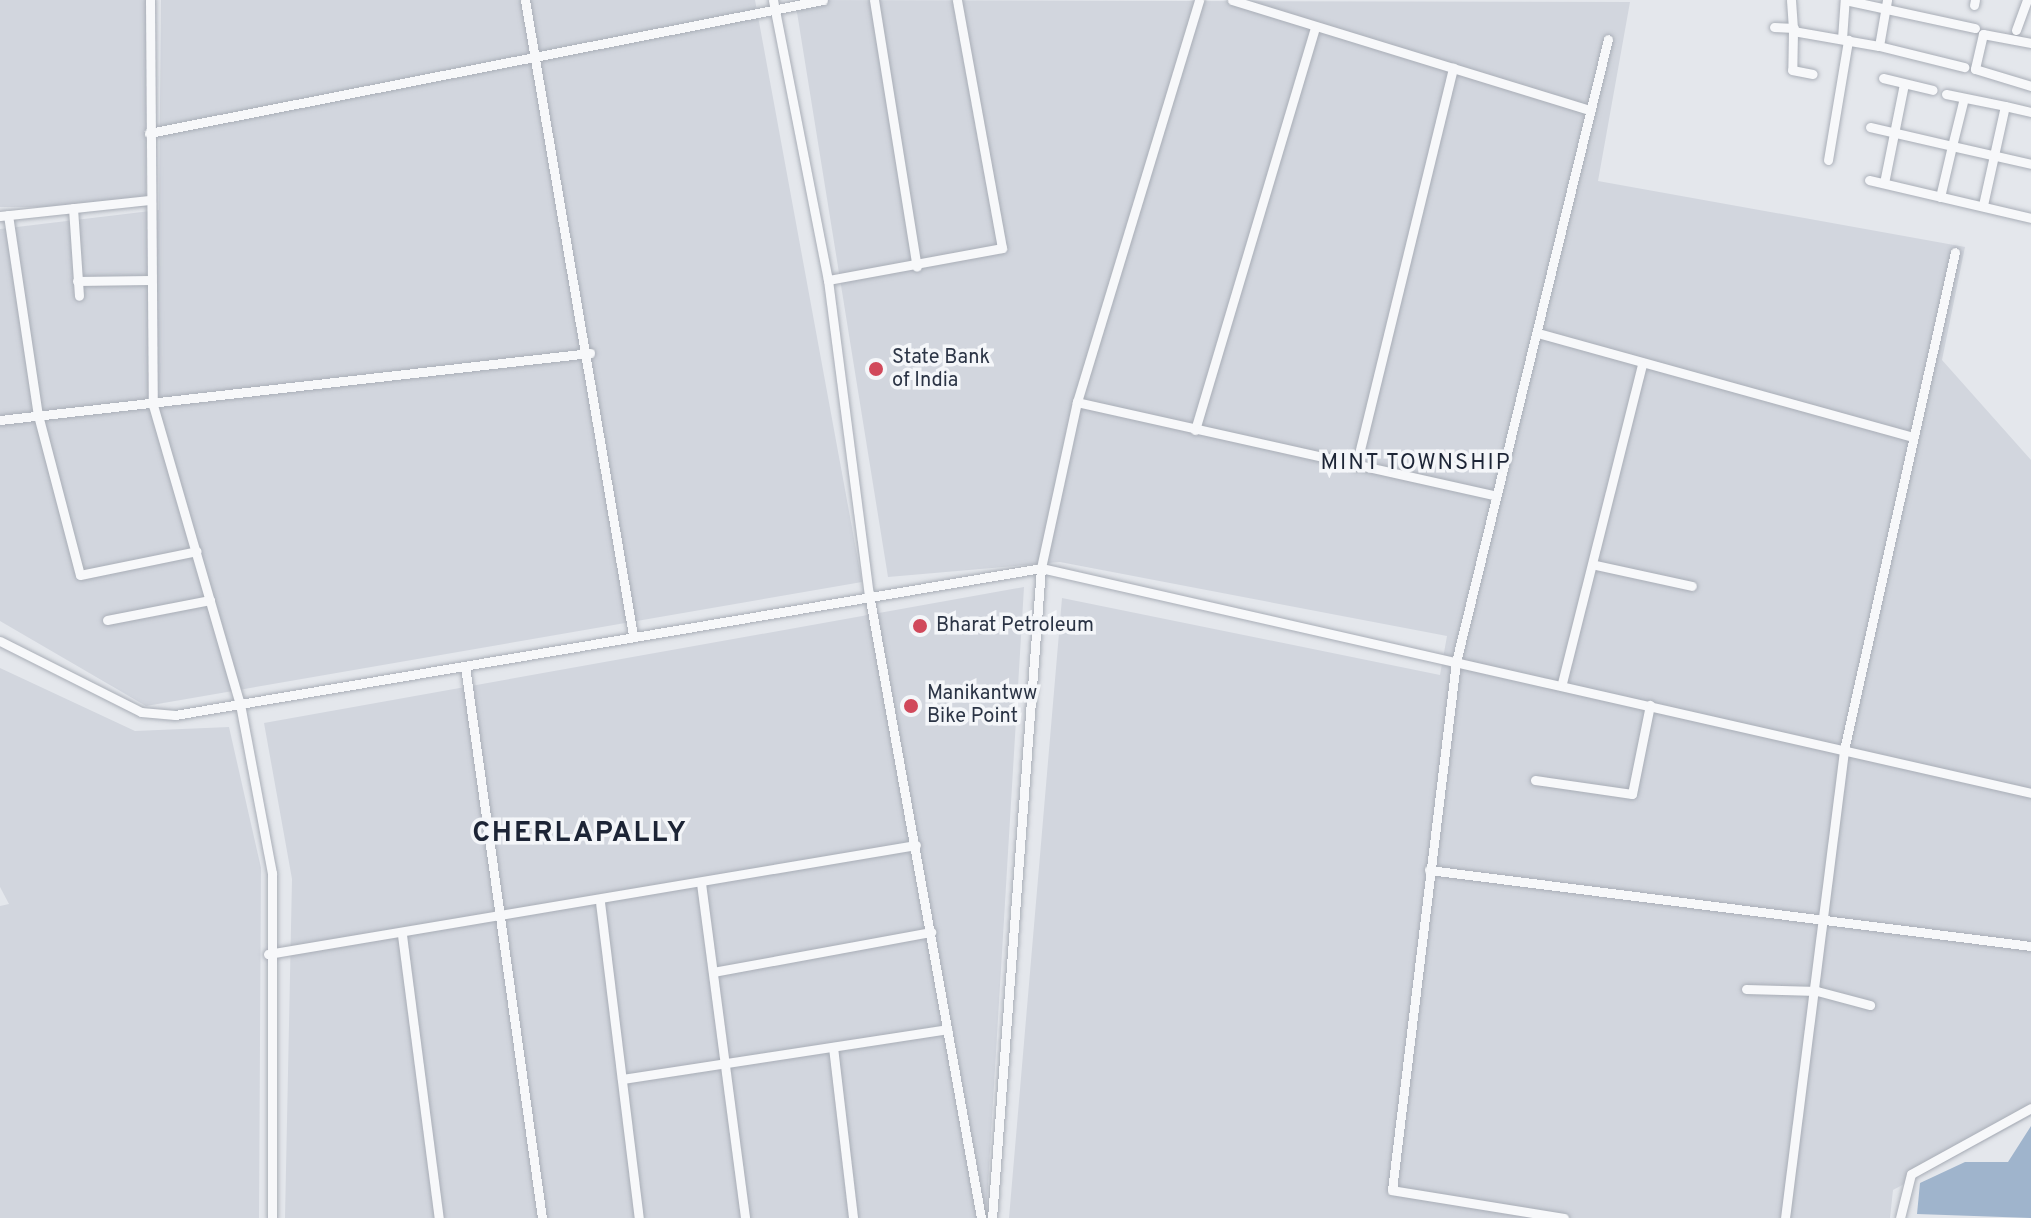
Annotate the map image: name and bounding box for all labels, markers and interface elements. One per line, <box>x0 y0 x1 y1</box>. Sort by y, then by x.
place label: State Bank of India <box>892 346 990 393</box>
marker: State Bank of India <box>867 360 885 378</box>
district label: MINT TOWNSHIP <box>1320 451 1512 477</box>
place label: Bharat Petroleum <box>936 614 1094 638</box>
marker: Bharat Petroleum <box>911 617 929 635</box>
place label: Manikantww Bike Point <box>927 682 1037 729</box>
marker: Manikantww Bike Point <box>902 697 920 715</box>
district label: CHERLAPALLY <box>472 817 688 851</box>

